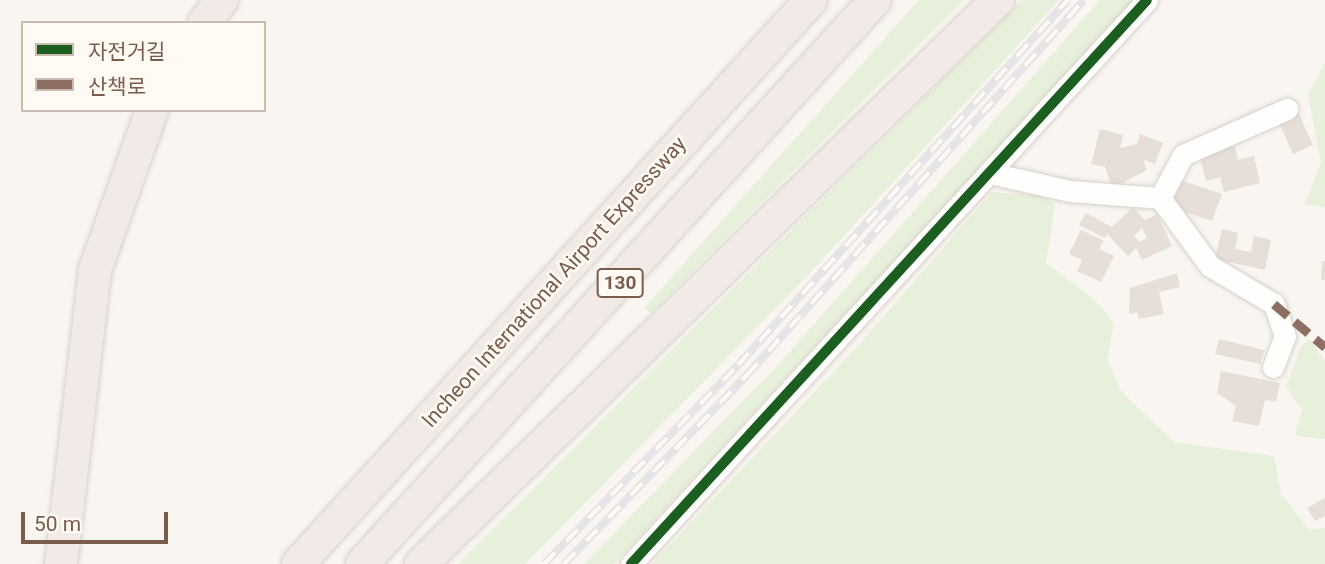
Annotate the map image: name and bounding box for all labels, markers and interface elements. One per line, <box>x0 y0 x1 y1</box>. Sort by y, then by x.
legend <box>21 21 266 112</box>
text: 자전거길 <box>88 40 165 64</box>
text: 산책로 <box>88 75 146 99</box>
street label: Incheon International Airport Expressway <box>417 131 691 433</box>
road number: 130 <box>596 268 644 298</box>
scale bar <box>24 498 172 542</box>
text: 50 m <box>34 512 81 536</box>

